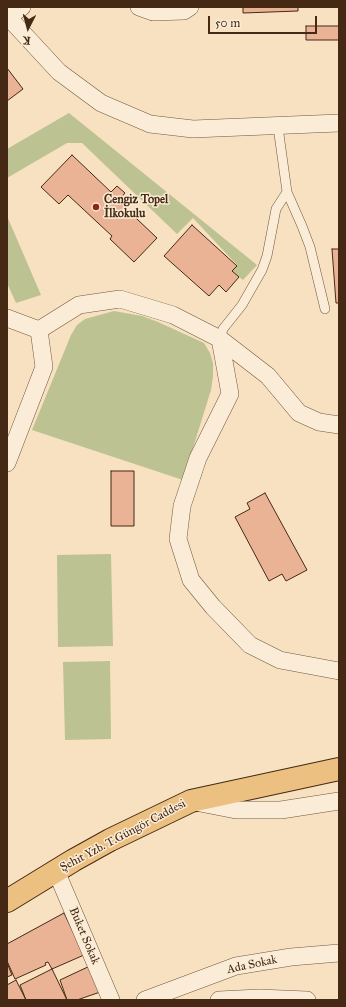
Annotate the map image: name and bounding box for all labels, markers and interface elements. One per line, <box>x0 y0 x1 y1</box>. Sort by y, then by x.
north arrow <box>8 8 48 48</box>
scale bar <box>210 8 319 34</box>
text: 50 m <box>215 16 240 30</box>
text: K <box>22 34 31 47</box>
place label: Cengiz Topel İlkokulu <box>104 193 168 221</box>
marker: Cengiz Topel İlkokulu <box>91 202 101 212</box>
street label: Şehit Yzb. T.Güngör Caddesi <box>58 797 188 875</box>
street label: Buket Sokak <box>65 905 103 967</box>
street label: Ada Sokak <box>226 953 278 977</box>

